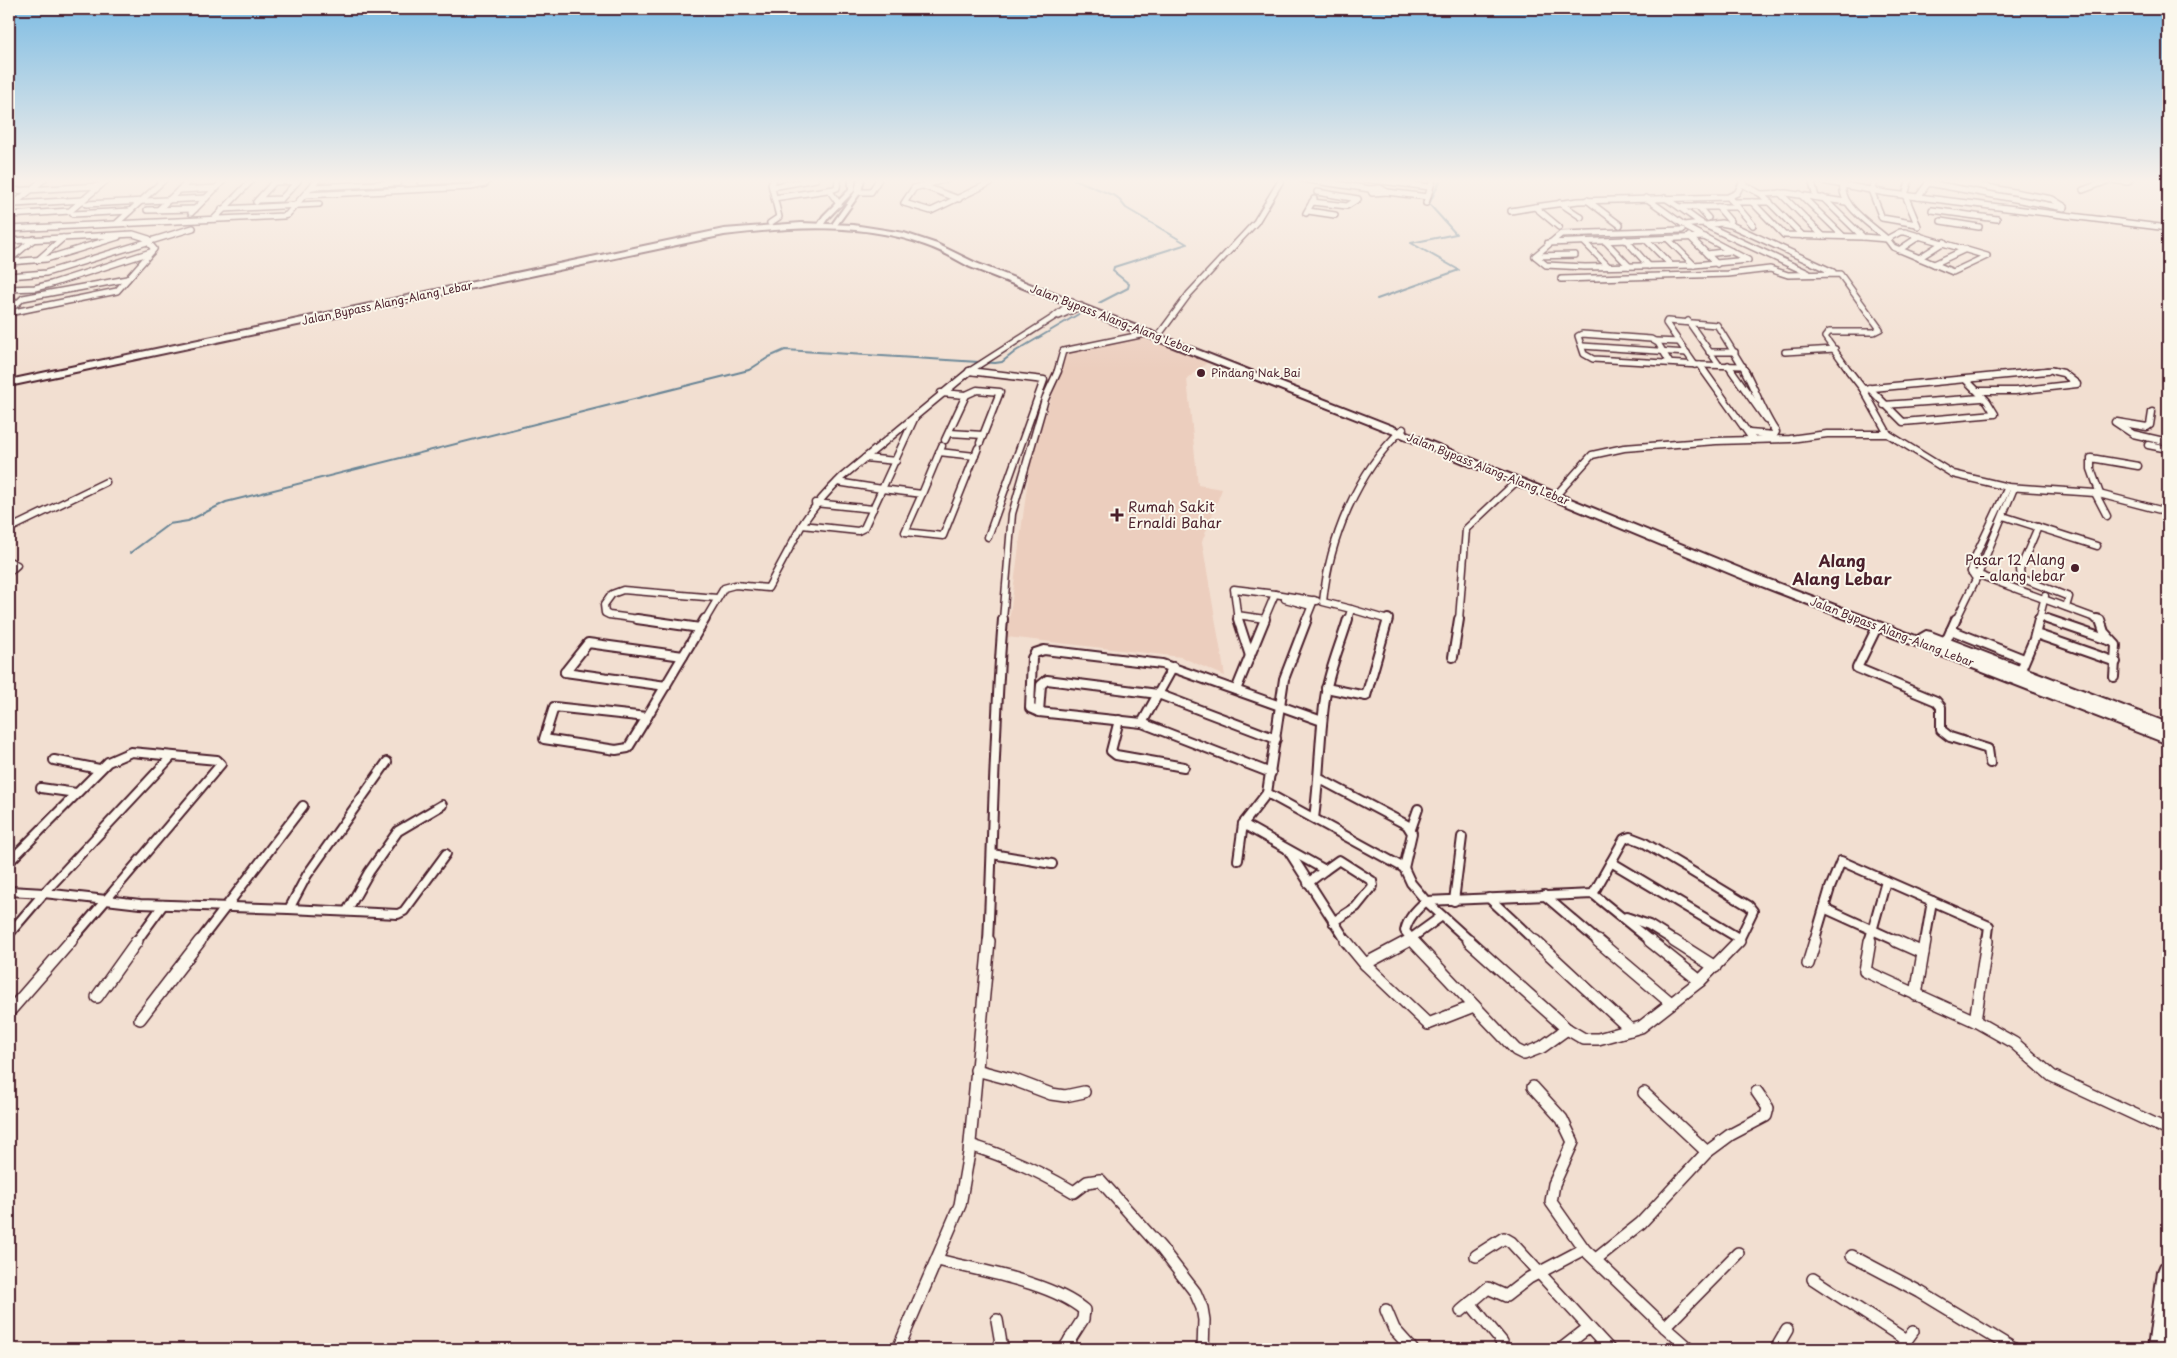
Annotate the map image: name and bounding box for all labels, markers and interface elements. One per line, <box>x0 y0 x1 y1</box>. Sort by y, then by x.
street label: Jalan Bypass Alang-Alang Lebar <box>300 276 474 329</box>
street label: Jalan Bypass Alang-Alang Lebar <box>1028 279 1197 358</box>
place label: Pindang Nak Bai <box>1211 364 1301 381</box>
marker: Pindang Nak Bai <box>1195 367 1207 379</box>
street label: Jalan Bypass Alang-Alang Lebar <box>1404 428 1572 509</box>
place label: Rumah Sakit Ernaldi Bahar <box>1128 496 1221 533</box>
marker: Rumah Sakit Ernaldi Bahar <box>1110 508 1124 522</box>
district label: Alang Alang Lebar <box>1791 548 1892 590</box>
place label: Pasar 12 Alang - alang lebar <box>1965 549 2066 586</box>
marker: Pasar 12 Alang - alang lebar <box>2069 562 2081 574</box>
street label: Jalan Bypass Alang-Alang Lebar <box>1808 592 1977 671</box>

